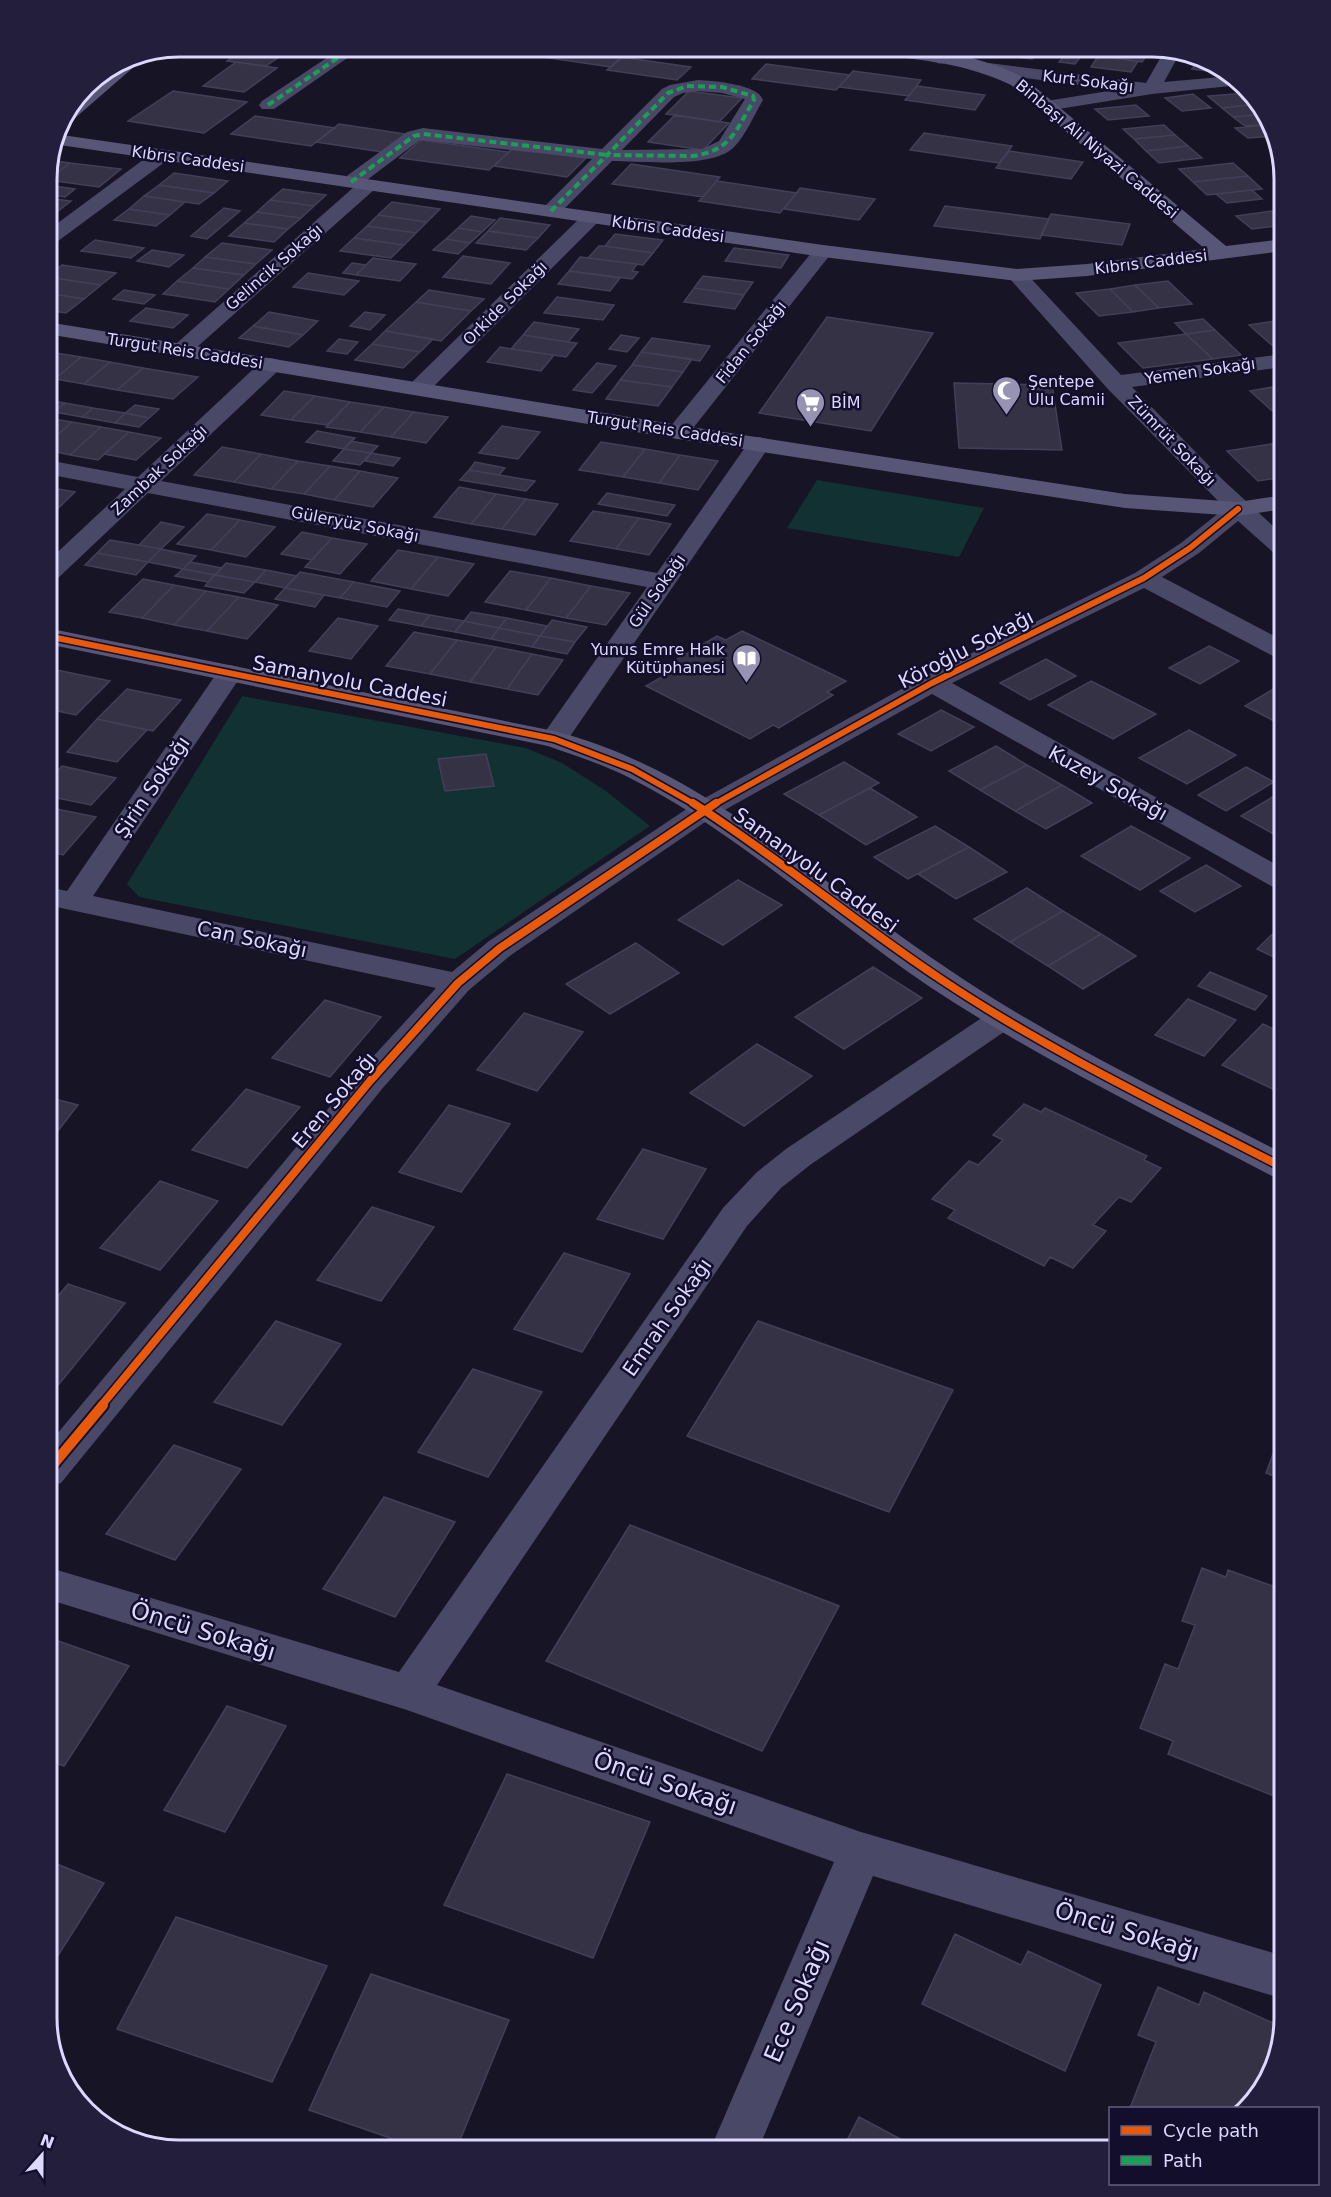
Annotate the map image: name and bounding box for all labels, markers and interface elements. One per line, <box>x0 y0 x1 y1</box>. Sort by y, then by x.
street label: Kurt Sokağı <box>1042 66 1134 96</box>
street label: Binbaşı Ali Niyazi Caddesi <box>1012 76 1182 222</box>
street label: Kıbrıs Caddesi <box>131 142 245 176</box>
street label: Kıbrıs Caddesi <box>611 212 725 246</box>
street label: Gelincik Sokağı <box>222 220 326 314</box>
street label: Kıbrıs Caddesi <box>1094 246 1208 278</box>
street label: Orkide Sokağı <box>459 257 551 349</box>
street label: Fidan Sokağı <box>712 297 790 387</box>
street label: Turgut Reis Caddesi <box>105 329 264 373</box>
street label: Yemen Sokağı <box>1142 354 1257 388</box>
place label: Şentepe Ulu Camii <box>1028 372 1105 409</box>
mosque icon: Şentepe Ulu Camii <box>991 374 1023 416</box>
supermarket icon: BİM <box>794 386 826 428</box>
street label: Zümrüt Sokağı <box>1124 392 1220 490</box>
place label: BİM <box>831 393 861 412</box>
street label: Turgut Reis Caddesi <box>585 407 744 451</box>
street label: Zambak Sokağı <box>107 421 211 519</box>
street label: Güleryüz Sokağı <box>289 502 421 546</box>
street label: Gül Sokağı <box>625 551 689 631</box>
street label: Köroğlu Sokağı <box>894 605 1038 693</box>
place label: Yunus Emre Halk Kütüphanesi <box>590 640 726 677</box>
library icon: Yunus Emre Halk Kütüphanesi <box>730 642 762 684</box>
street label: Samanyolu Caddesi <box>251 650 449 712</box>
street label: Şirin Sokağı <box>109 731 195 843</box>
street label: Kuzey Sokağı <box>1044 740 1172 826</box>
street label: Samanyolu Caddesi <box>729 802 903 938</box>
street label: Can Sokağı <box>195 916 309 962</box>
street label: Eren Sokağı <box>287 1047 381 1153</box>
street label: Emrah Sokağı <box>618 1253 716 1381</box>
street label: Öncü Sokağı <box>127 1595 279 1666</box>
street label: Öncü Sokağı <box>589 1744 741 1821</box>
street label: Öncü Sokağı <box>1051 1895 1203 1966</box>
street label: Ece Sokağı <box>759 1935 835 2067</box>
legend <box>1109 2107 1319 2185</box>
text: Cycle path <box>1163 2120 1259 2141</box>
north arrow <box>12 2125 72 2185</box>
text: N <box>38 2130 57 2153</box>
text: Path <box>1163 2150 1203 2171</box>

